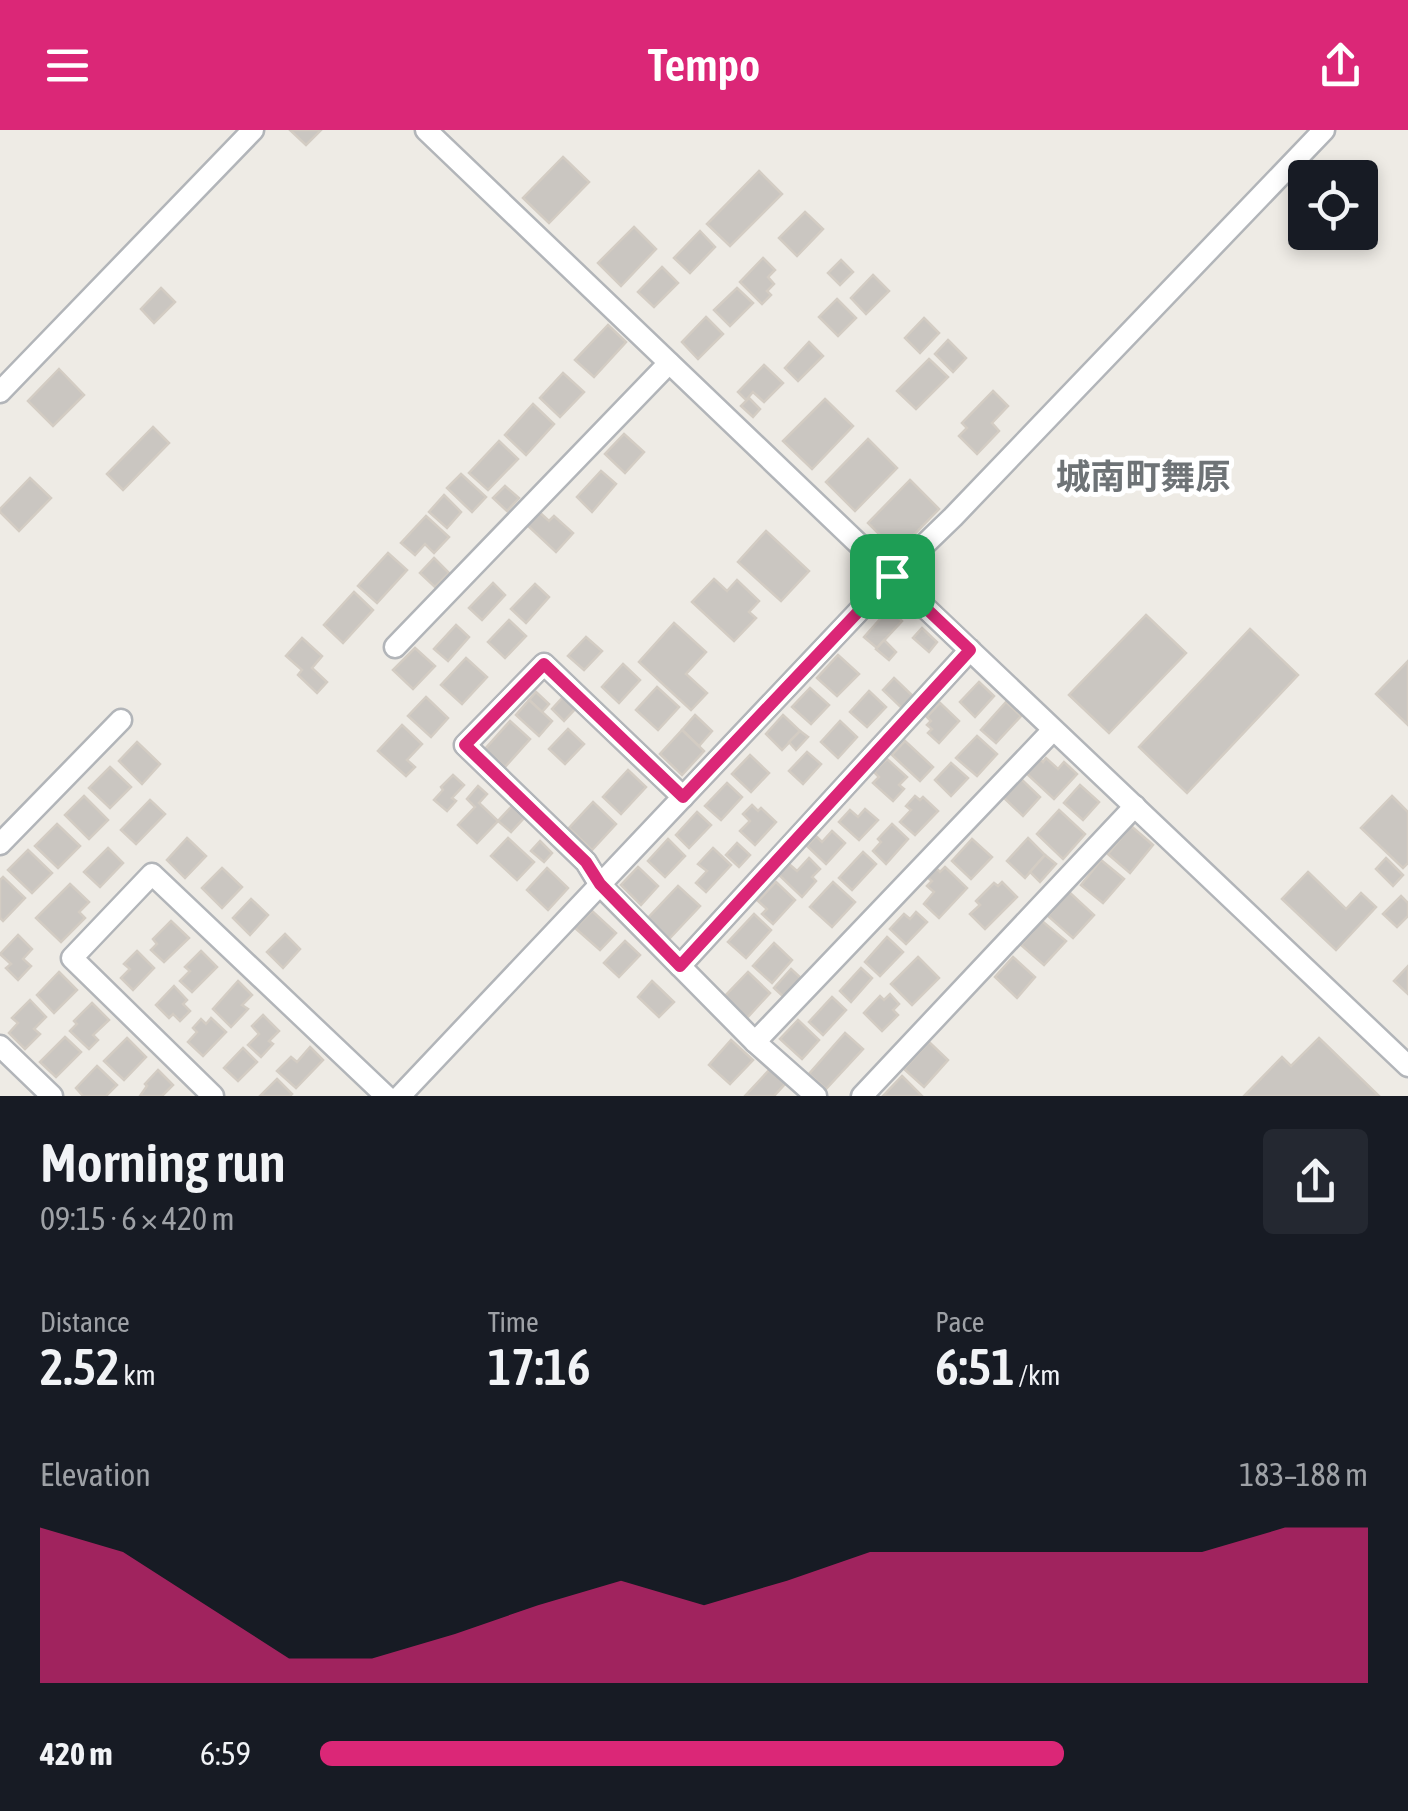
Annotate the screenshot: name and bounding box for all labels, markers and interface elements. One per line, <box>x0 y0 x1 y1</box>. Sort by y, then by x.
icon: menu <box>40 38 95 93</box>
icon: share <box>1313 38 1368 93</box>
text: Tempo <box>648 39 760 91</box>
map controls <box>1288 160 1378 250</box>
button: locate <box>1288 160 1378 250</box>
district label: 城南町舞原 <box>1055 456 1231 496</box>
pin <box>850 534 935 619</box>
icon: arrive <box>865 549 920 604</box>
button: share <box>1263 1129 1368 1234</box>
text: Morning run <box>40 1131 286 1194</box>
text: 09:15 · 6 × 420 m <box>40 1200 234 1237</box>
text: Distance <box>40 1306 130 1338</box>
text: Time <box>488 1306 539 1338</box>
text: Pace <box>935 1306 985 1338</box>
text: 2.52 <box>40 1338 119 1396</box>
text: 17:16 <box>488 1338 591 1396</box>
text: 6:51 <box>935 1338 1015 1396</box>
text: km <box>119 1359 156 1391</box>
text: /km <box>1015 1359 1061 1391</box>
text: Elevation <box>40 1456 151 1493</box>
text: 183–188 m <box>1239 1456 1368 1493</box>
text: 420 m <box>40 1735 113 1772</box>
text: 6:59 <box>200 1735 251 1772</box>

